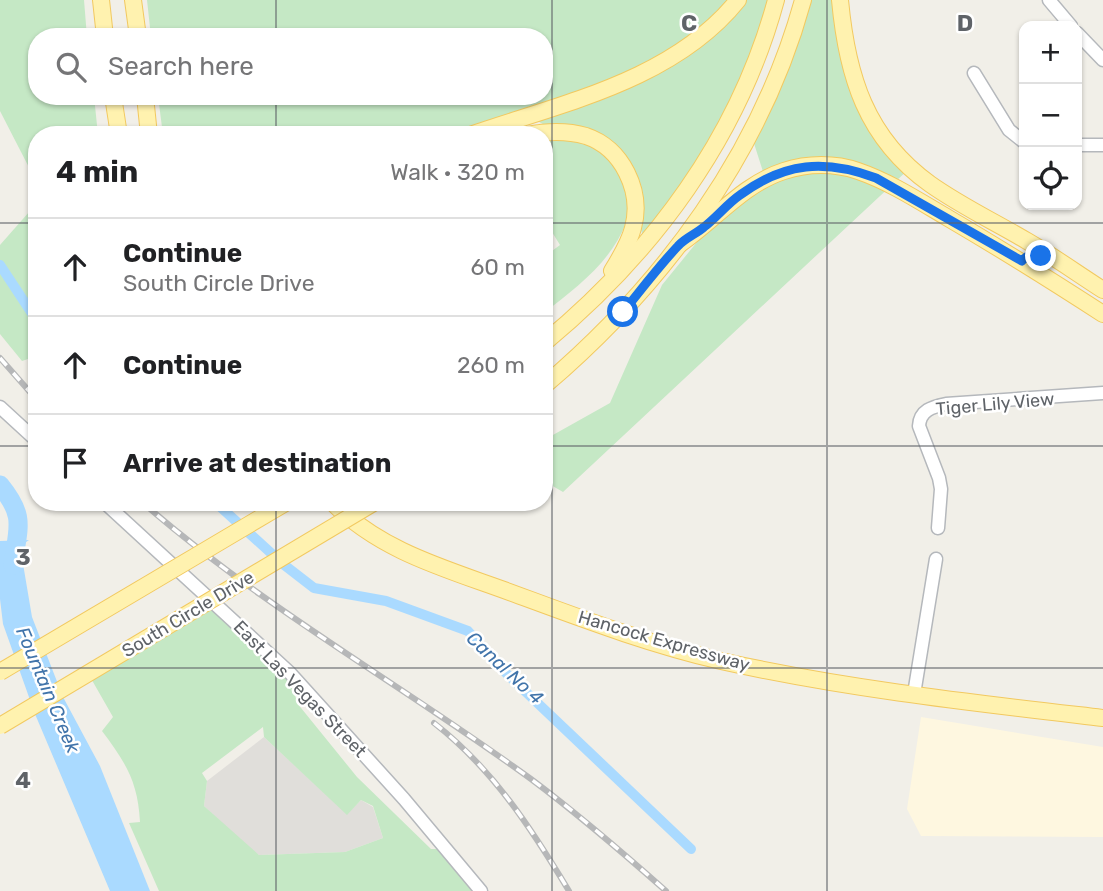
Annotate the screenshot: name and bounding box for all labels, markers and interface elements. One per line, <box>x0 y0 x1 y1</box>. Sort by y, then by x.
text: C <box>681 9 697 37</box>
text: D <box>957 9 973 37</box>
map controls <box>1019 21 1082 210</box>
button: + <box>1019 21 1082 84</box>
search box <box>28 28 553 105</box>
icon: search <box>52 48 90 86</box>
text: Search here <box>108 51 254 82</box>
button: − <box>1019 84 1082 147</box>
button: locate <box>1019 147 1082 210</box>
text: 4 min <box>56 154 138 190</box>
text: Walk · 320 m <box>390 158 525 186</box>
text: Continue <box>123 238 242 269</box>
route end <box>1025 240 1056 271</box>
icon: ahead <box>56 248 94 286</box>
text: 60 m <box>470 253 525 281</box>
text: South Circle Drive <box>123 269 315 297</box>
route start <box>607 296 638 327</box>
icon: ahead <box>56 346 94 384</box>
text: Continue <box>123 350 242 381</box>
text: 260 m <box>457 351 525 379</box>
street label: Tiger Lily View <box>935 388 1055 420</box>
icon: arrive <box>56 444 94 482</box>
text: Arrive at destination <box>123 448 391 479</box>
text: 3 <box>15 543 31 571</box>
street label: South Circle Drive <box>118 566 258 662</box>
street label: Hancock Expressway <box>576 606 752 676</box>
street label: East Las Vegas Street <box>229 616 371 762</box>
water label: Fountain Creek <box>11 624 85 757</box>
water label: Canal No 4 <box>462 627 548 709</box>
text: 4 <box>15 766 31 794</box>

